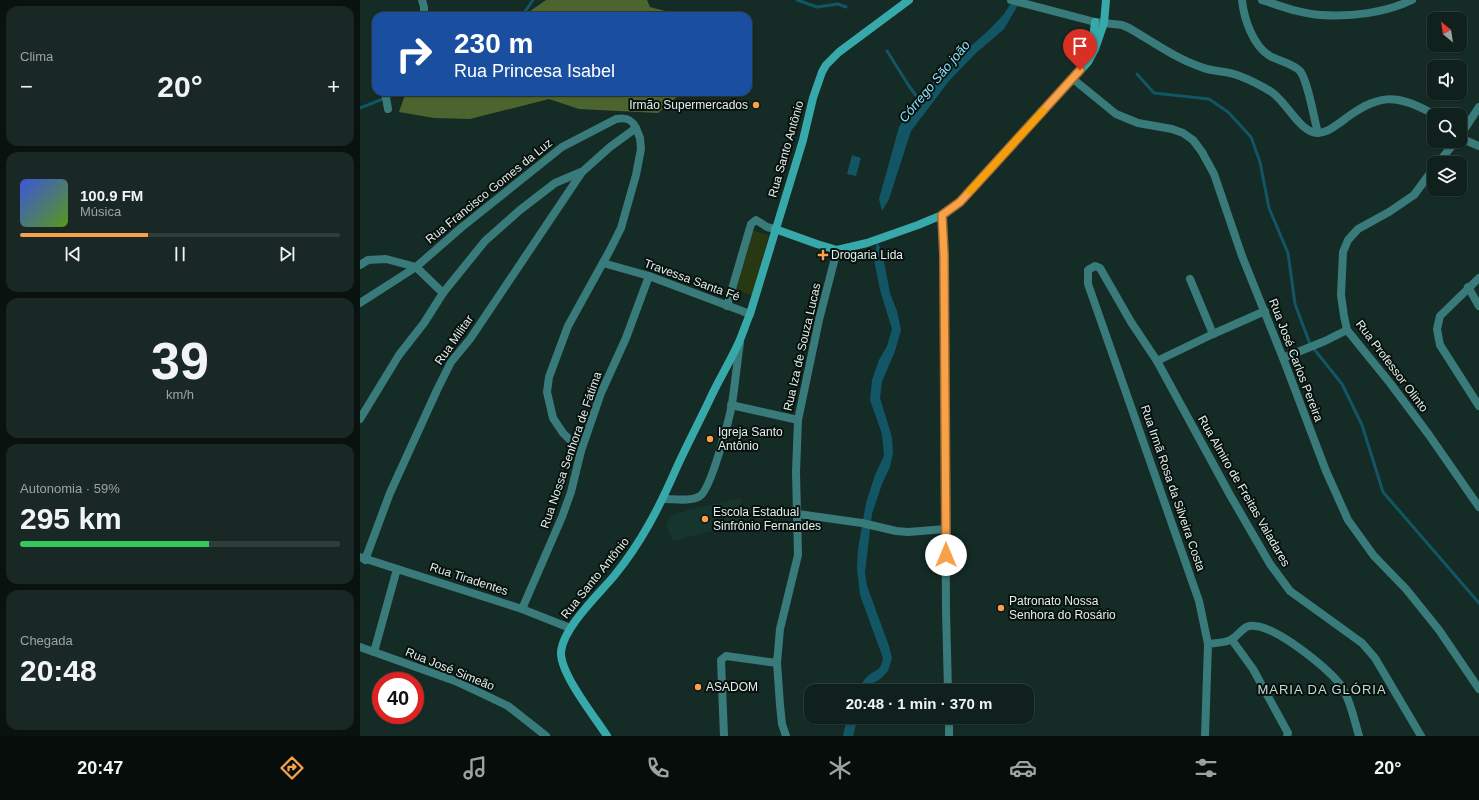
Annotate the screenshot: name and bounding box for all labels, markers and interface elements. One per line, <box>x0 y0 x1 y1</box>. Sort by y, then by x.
north arrow <box>1427 12 1467 52</box>
map controls <box>1427 12 1467 196</box>
icon: right <box>388 28 440 80</box>
text: 230 m <box>454 28 533 59</box>
pin <box>1063 29 1097 70</box>
icon: arrive <box>1069 35 1091 57</box>
water label: Córrego São joão <box>896 37 973 125</box>
text: Clima <box>20 49 53 64</box>
button: sound <box>1427 60 1467 100</box>
text: Rua Princesa Isabel <box>454 61 615 81</box>
text: 20° <box>157 70 203 103</box>
text: − <box>20 74 33 99</box>
text: + <box>327 74 340 99</box>
place label: Irmão Supermercados <box>629 98 748 112</box>
street label: Rua Santo Antônio <box>765 99 807 199</box>
marker: Irmão Supermercados <box>751 100 761 110</box>
button: search <box>1427 108 1467 148</box>
street label: Rua Francisco Gomes da Luz <box>423 136 555 246</box>
button: layers <box>1427 156 1467 196</box>
text: 100.9 FM <box>80 187 143 204</box>
text: Música <box>80 204 121 219</box>
icon: previous <box>62 243 84 265</box>
icon: pause <box>169 243 191 265</box>
icon: next <box>276 243 298 265</box>
place label: Drogaria Lida <box>831 248 903 262</box>
marker: Drogaria Lida <box>818 250 828 260</box>
street label: Travessa Santa Fé <box>642 256 742 304</box>
street label: Rua Iza de Souza Lucas <box>780 282 824 412</box>
street label: Rua José Carlos Pereira <box>1266 296 1326 424</box>
street label: Rua Militar <box>432 312 476 368</box>
street label: Rua Professor Olinto <box>1353 317 1431 415</box>
text: 39 <box>151 332 209 390</box>
street label: Rua Nossa Senhora de Fátima <box>538 370 605 530</box>
text: km/h <box>166 387 194 402</box>
street label: Rua Irmã Rosa da Silveira Costa <box>1138 403 1208 573</box>
street label: Rua Almiro de Freitas Valadares <box>1195 413 1293 569</box>
place label: Igreja Santo Antônio <box>718 425 783 453</box>
marker: Igreja Santo Antônio <box>705 434 715 444</box>
text: Autonomia · 59% <box>20 481 120 496</box>
text: 295 km <box>20 502 122 535</box>
place label: Escola Estadual Sinfrônio Fernandes <box>713 505 821 533</box>
marker: Escola Estadual Sinfrônio Fernandes <box>700 514 710 524</box>
street label: Rua Santo Antônio <box>558 534 632 621</box>
position arrow <box>925 534 967 576</box>
street label: Rua Tiradentes <box>428 560 510 598</box>
place label: Patronato Nossa Senhora do Rosário <box>1009 594 1116 622</box>
marker: Patronato Nossa Senhora do Rosário <box>996 603 1006 613</box>
text: Chegada <box>20 633 73 648</box>
street label: Rua José Simeão <box>403 645 497 693</box>
text: 20:48 <box>20 654 97 687</box>
speed limit sign: 40 <box>372 672 424 724</box>
place label: ASADOM <box>706 680 758 694</box>
marker: ASADOM <box>693 682 703 692</box>
district label: MARIA DA GLÓRIA <box>1257 682 1387 697</box>
text: 20:48 · 1 min · 370 m <box>846 695 992 712</box>
icon: directions <box>278 754 306 782</box>
icon: music <box>461 754 489 782</box>
icon: phone <box>644 754 672 782</box>
icon: climate <box>826 754 854 782</box>
icon: car <box>1009 754 1037 782</box>
icon: filters <box>1192 754 1220 782</box>
text: 20:47 <box>77 758 123 778</box>
text: 20° <box>1374 758 1402 778</box>

